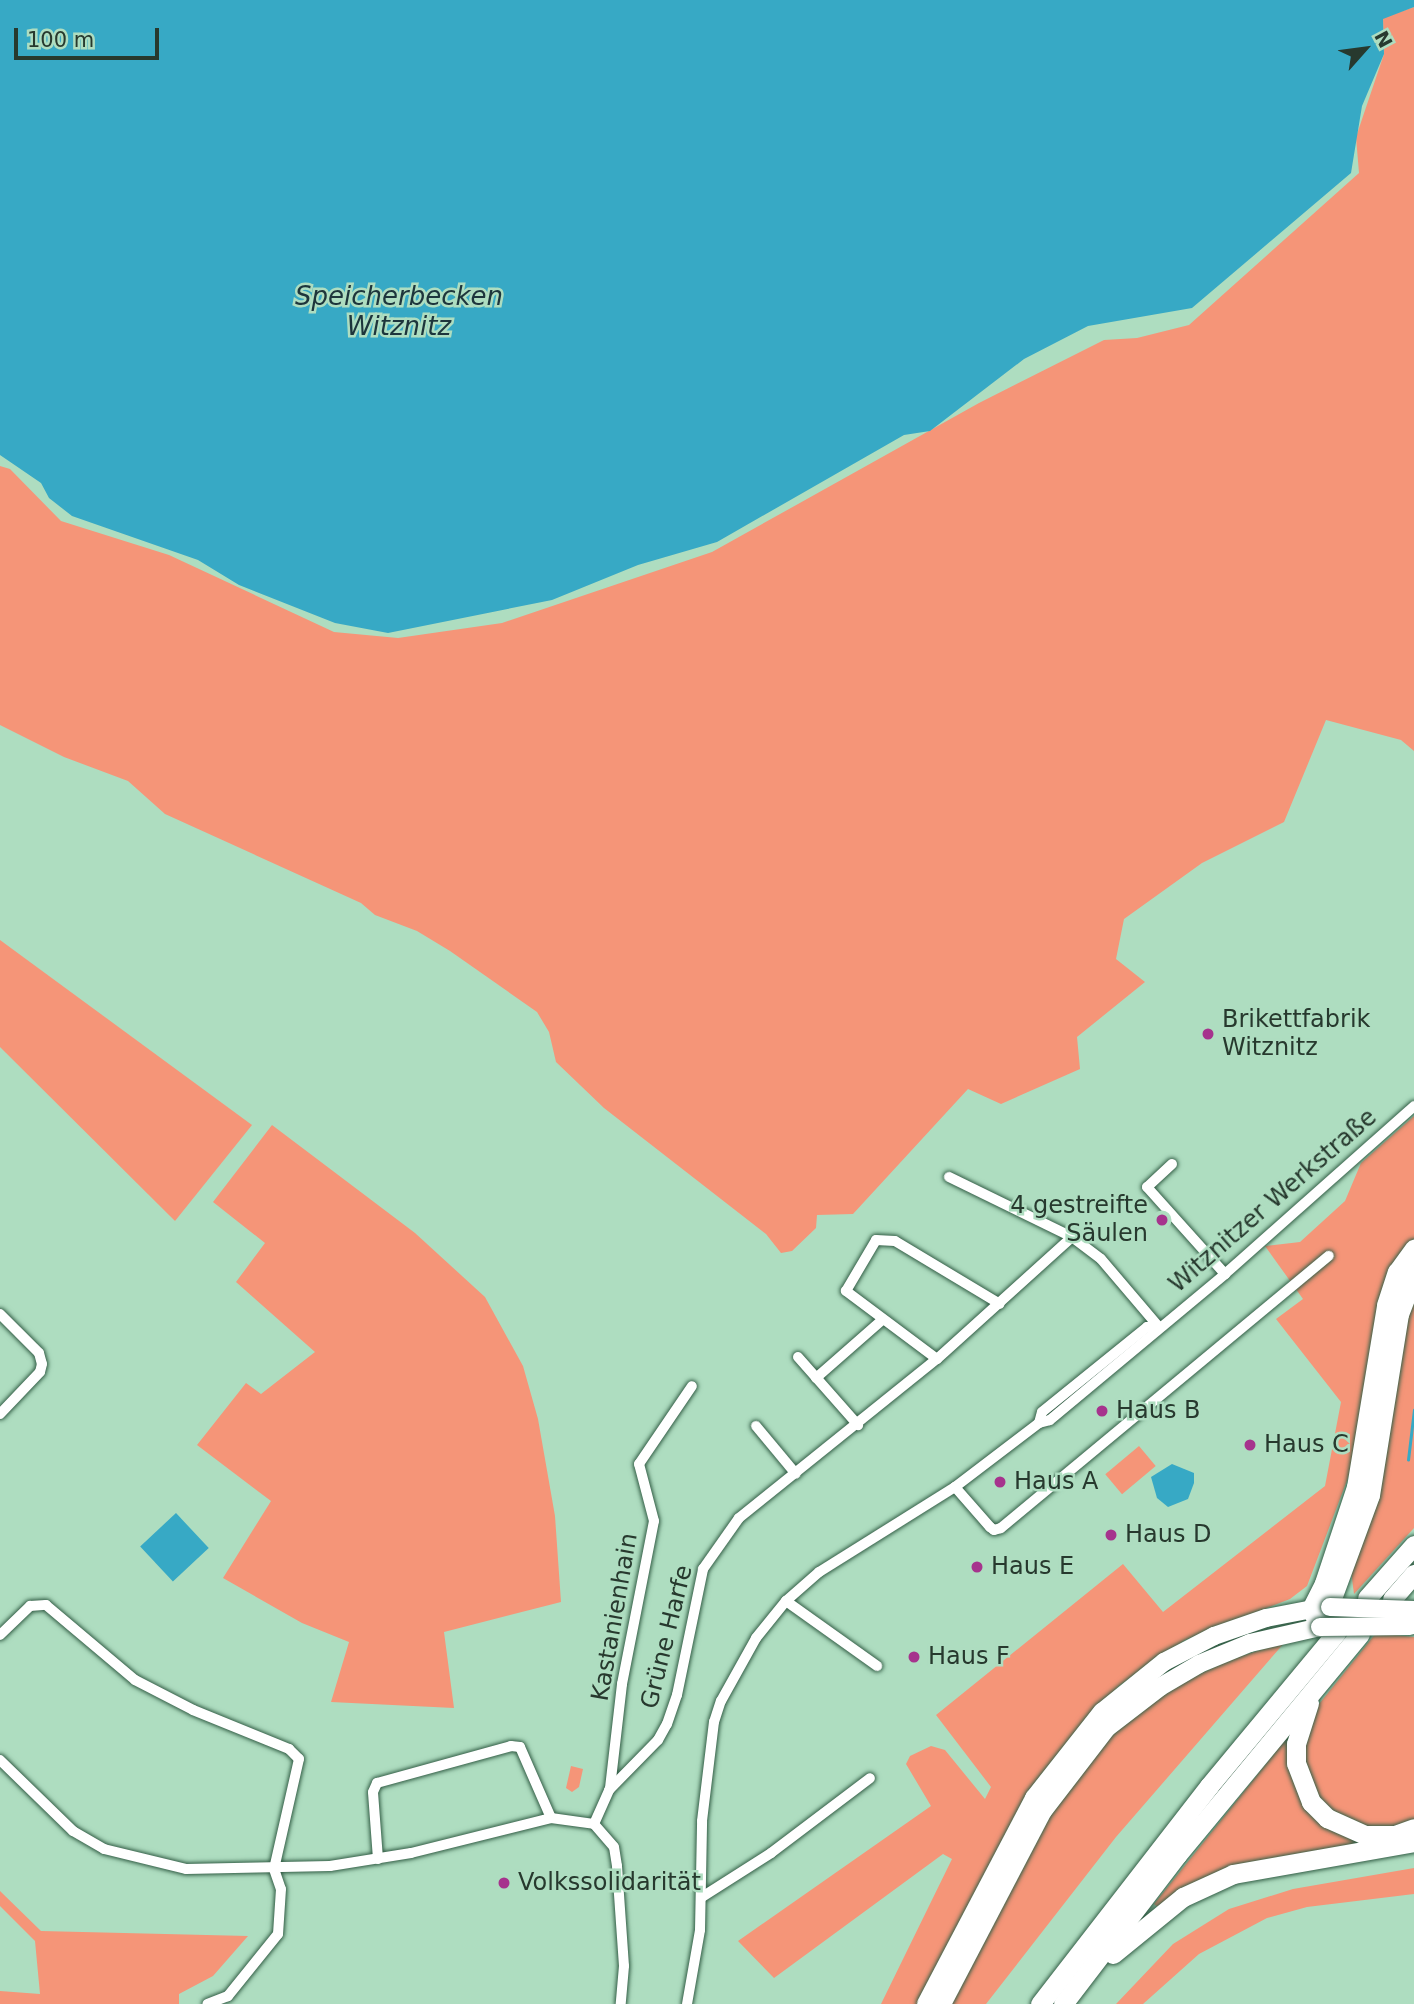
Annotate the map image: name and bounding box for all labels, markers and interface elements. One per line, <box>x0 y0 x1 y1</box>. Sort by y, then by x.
scale bar <box>18 14 163 58</box>
north arrow <box>1330 14 1400 84</box>
text: N <box>1370 27 1397 51</box>
text: 100 m <box>27 28 94 52</box>
water label: Speicherbecken Witznitz <box>295 281 503 342</box>
place label: Brikettfabrik Witznitz <box>1222 1006 1370 1062</box>
marker: Brikettfabrik Witznitz <box>1200 1026 1216 1042</box>
street label: Witznitzer Werkstraße <box>1163 1103 1383 1299</box>
place label: 4 gestreifte Säulen <box>1010 1192 1148 1248</box>
marker: 4 gestreifte Säulen <box>1154 1212 1170 1228</box>
place label: Haus B <box>1116 1397 1201 1425</box>
marker: Haus B <box>1094 1403 1110 1419</box>
place label: Haus C <box>1264 1431 1349 1459</box>
marker: Haus C <box>1242 1437 1258 1453</box>
place label: Haus A <box>1014 1468 1099 1496</box>
marker: Haus A <box>992 1474 1008 1490</box>
place label: Haus D <box>1125 1521 1212 1549</box>
marker: Haus D <box>1103 1527 1119 1543</box>
street label: Kastanienhain <box>586 1531 644 1703</box>
place label: Haus E <box>991 1553 1074 1581</box>
marker: Haus E <box>969 1559 985 1575</box>
street label: Grüne Harfe <box>635 1562 699 1712</box>
place label: Haus F <box>928 1643 1010 1671</box>
marker: Haus F <box>906 1649 922 1665</box>
place label: Volkssolidarität <box>518 1869 701 1897</box>
marker: Volkssolidarität <box>496 1875 512 1891</box>

